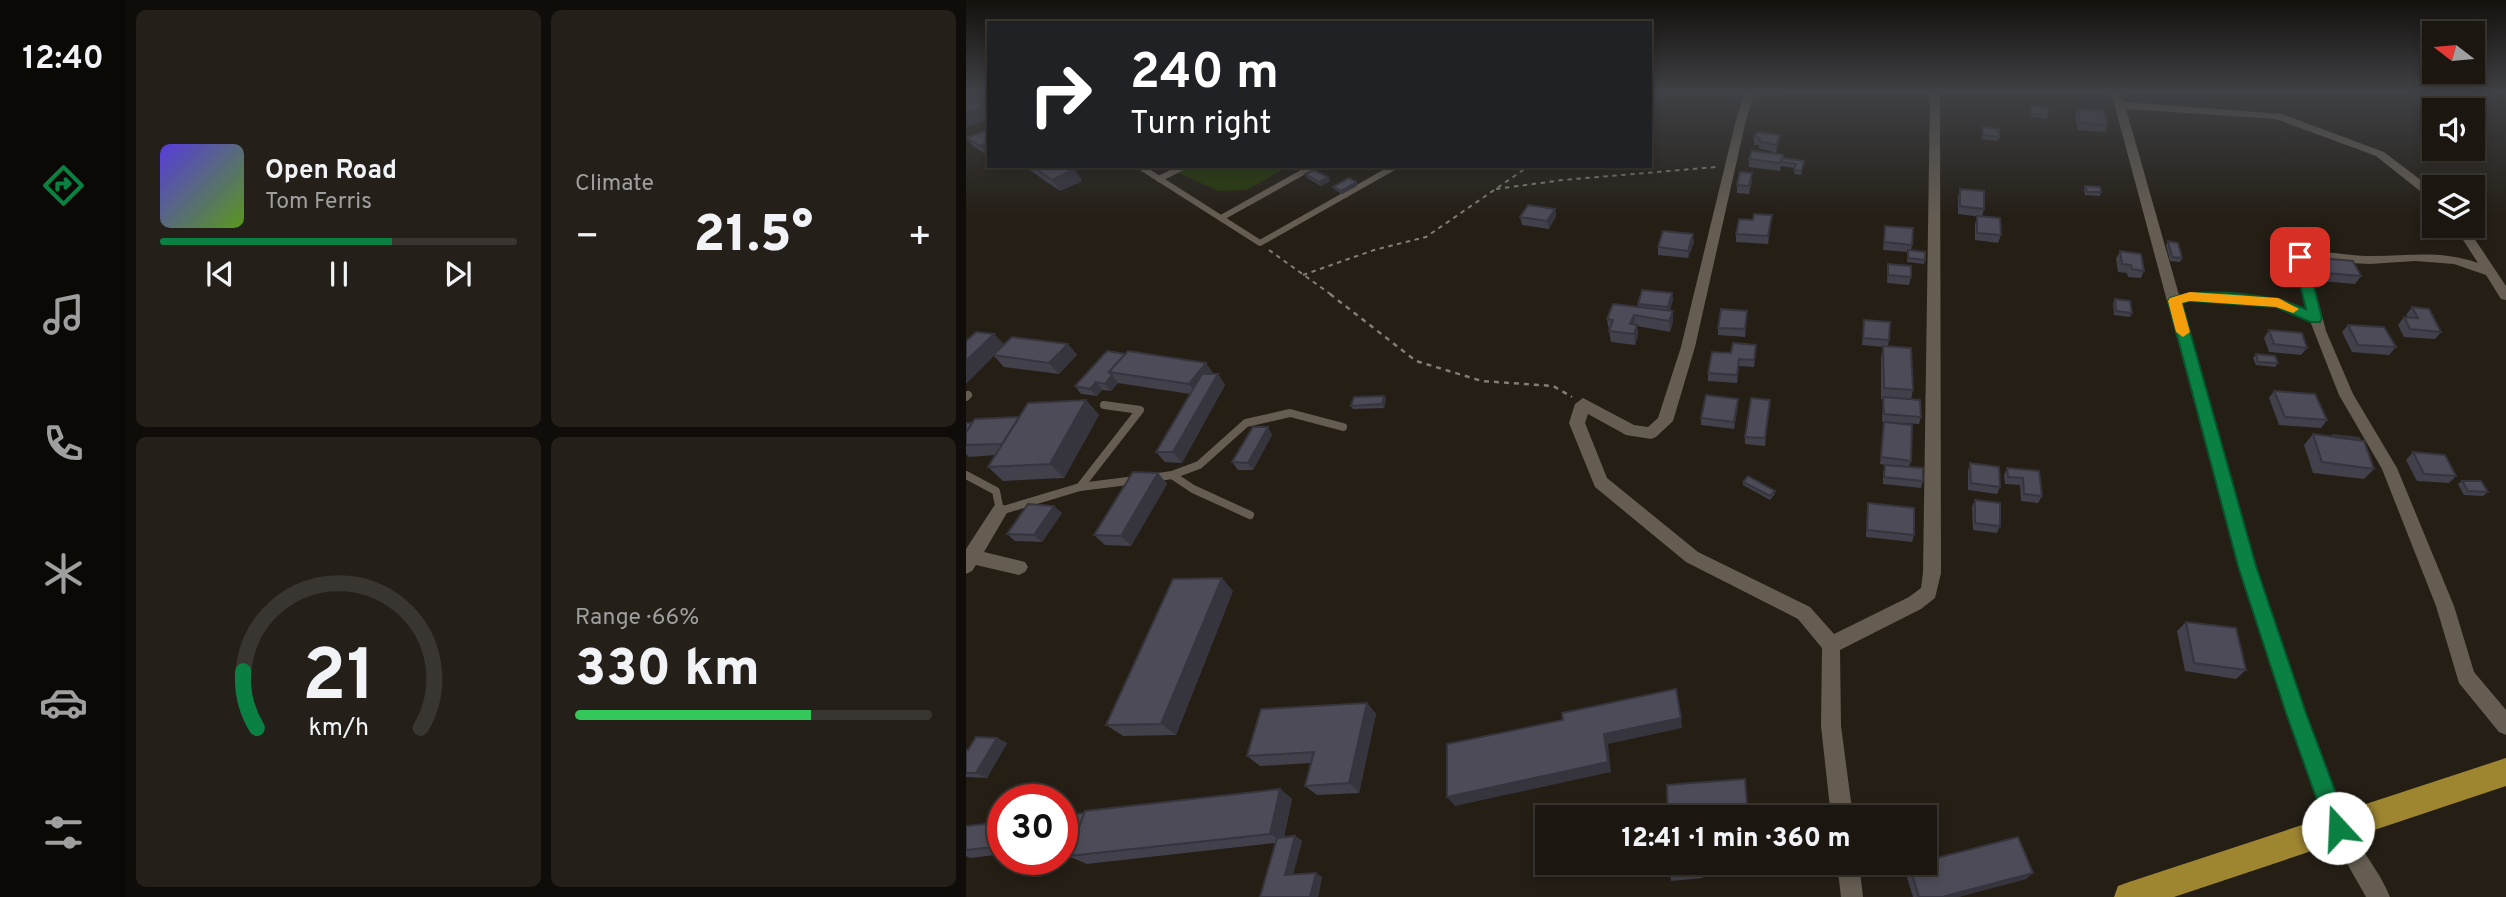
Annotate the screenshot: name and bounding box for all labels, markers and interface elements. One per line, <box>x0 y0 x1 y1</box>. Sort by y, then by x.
north arrow <box>2422 21 2485 84</box>
map controls <box>2422 21 2485 238</box>
text: 12:40 <box>22 40 104 80</box>
text: 240 m <box>1130 44 1279 106</box>
icon: right <box>1015 49 1106 140</box>
button: sound <box>2422 98 2485 161</box>
text: Turn right <box>1130 105 1272 145</box>
text: Open Road <box>265 155 397 188</box>
icon: directions <box>39 161 88 210</box>
text: Climate <box>575 170 654 199</box>
button: layers <box>2422 175 2485 238</box>
text: Tom Ferris <box>265 188 372 217</box>
text: 21.5° <box>694 204 813 270</box>
text: − <box>575 214 600 263</box>
text: + <box>907 214 932 263</box>
pin <box>2270 227 2330 287</box>
icon: arrive <box>2281 238 2319 276</box>
icon: previous <box>201 255 239 293</box>
icon: pause <box>320 255 358 293</box>
icon: next <box>439 255 477 293</box>
icon: music <box>39 290 88 339</box>
icon: phone <box>39 419 88 468</box>
icon: climate <box>39 549 88 598</box>
text: Range · 66% <box>575 604 699 633</box>
text: 21 <box>302 634 375 726</box>
text: 330 km <box>575 638 760 704</box>
icon: car <box>39 678 88 727</box>
text: km/h <box>308 713 369 745</box>
speed limit sign: 30 <box>987 784 1078 875</box>
position arrow <box>2301 791 2375 865</box>
icon: filters <box>39 808 88 857</box>
text: 12:41 · 1 min · 360 m <box>1621 823 1851 856</box>

